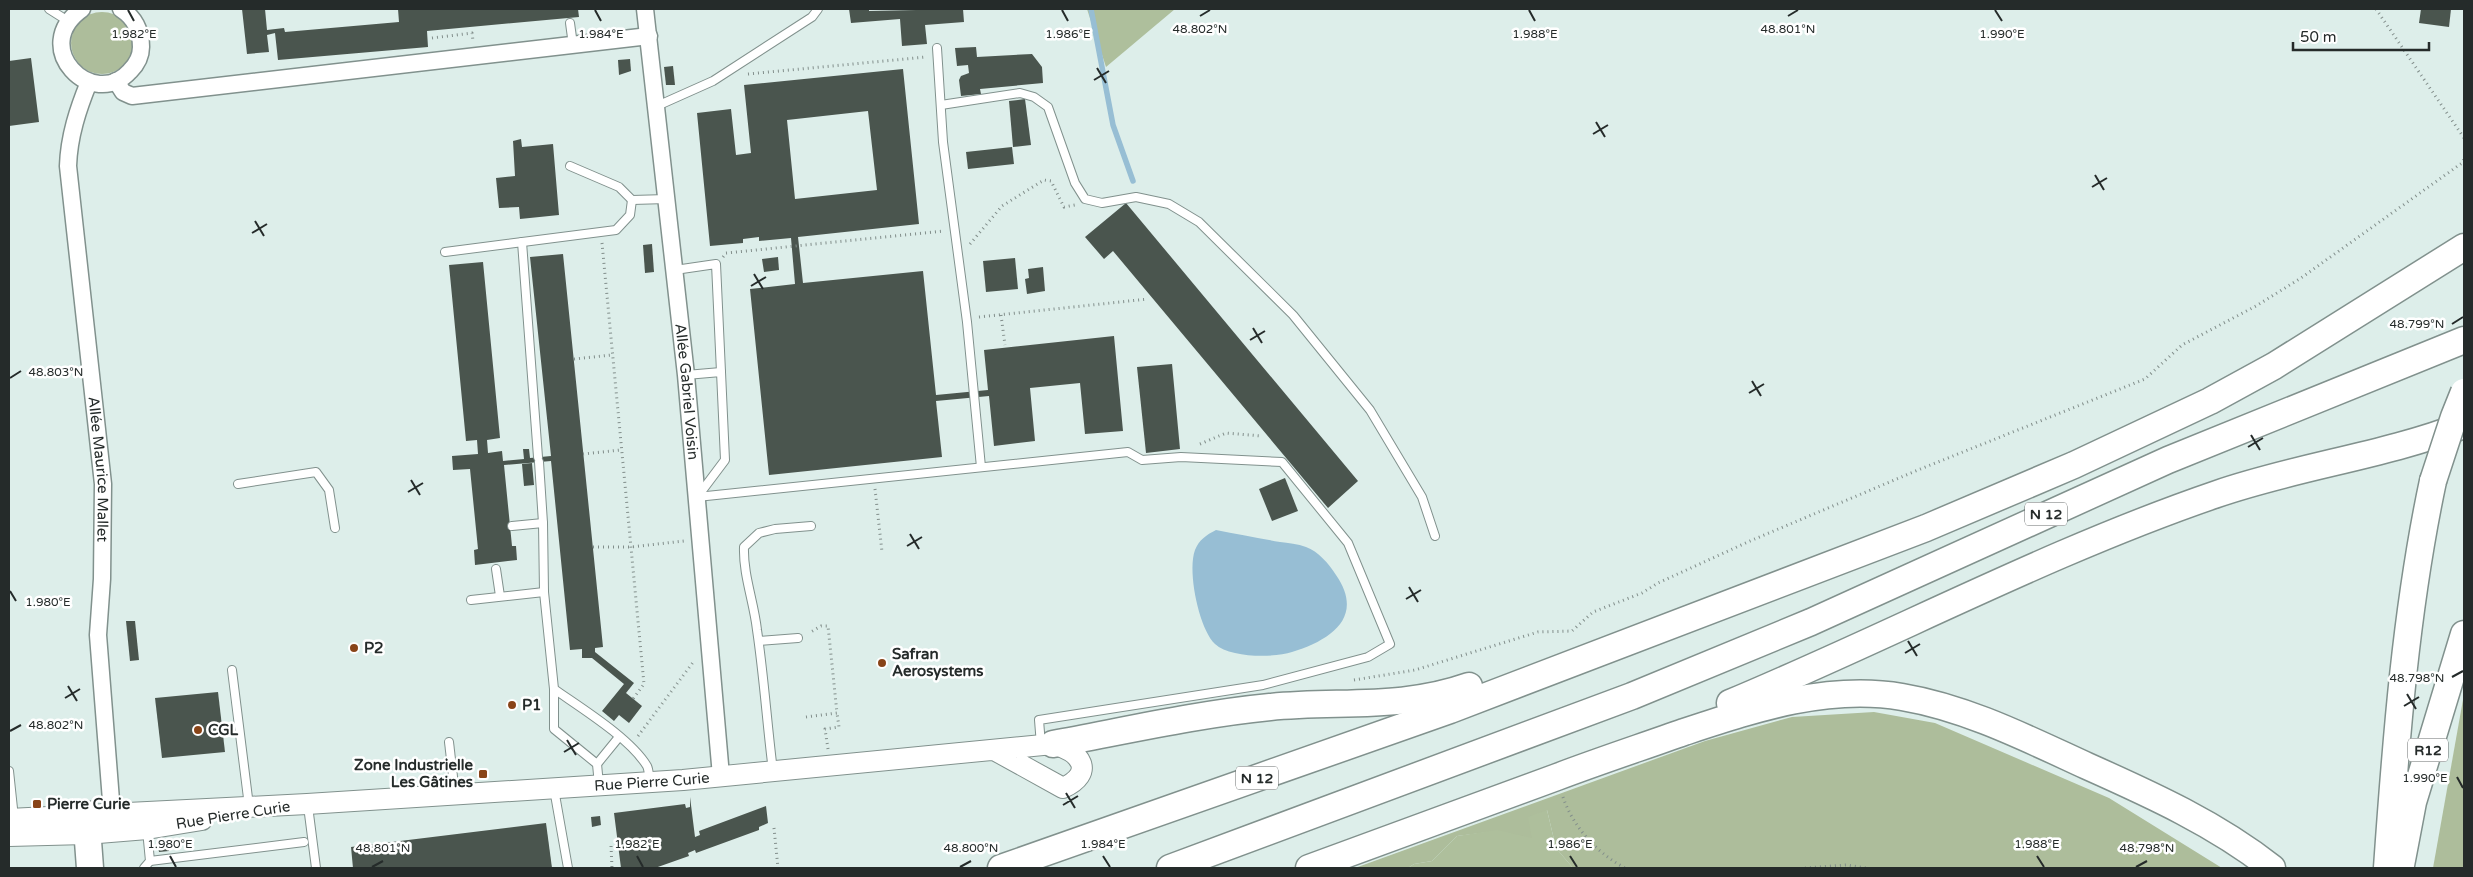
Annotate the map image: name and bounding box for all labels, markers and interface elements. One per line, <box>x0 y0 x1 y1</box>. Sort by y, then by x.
scale bar <box>2293 20 2429 52</box>
text: 48.802°N <box>1173 22 1227 36</box>
text: 48.801°N <box>1761 22 1815 36</box>
text: 1.982°E <box>111 27 157 41</box>
text: 1.984°E <box>578 27 624 41</box>
text: 1.986°E <box>1045 27 1091 41</box>
text: 1.988°E <box>1512 27 1558 41</box>
text: 1.990°E <box>1979 27 2025 41</box>
text: 50 m <box>2300 28 2337 46</box>
text: 48.799°N <box>2390 317 2444 331</box>
street label: Allée Gabriel Voisin <box>671 323 702 461</box>
text: 48.803°N <box>29 365 83 379</box>
street label: Allée Maurice Mallet <box>84 396 112 542</box>
road number: N 12 <box>2025 502 2067 526</box>
text: 1.980°E <box>25 595 71 609</box>
place label: P2 <box>364 639 384 657</box>
marker: P2 <box>348 642 360 654</box>
place label: Safran Aerosystems <box>892 645 984 681</box>
marker: Safran Aerosystems <box>876 657 888 669</box>
text: 48.798°N <box>2390 671 2444 685</box>
place label: P1 <box>522 696 542 714</box>
marker: P1 <box>506 699 518 711</box>
text: 48.802°N <box>29 718 83 732</box>
place label: CGL <box>208 721 238 739</box>
marker: CGL <box>192 724 204 736</box>
road number: R12 <box>2408 738 2448 762</box>
place label: Zone Industrielle Les Gâtines <box>354 756 473 791</box>
road number: N 12 <box>1236 766 1278 790</box>
marker: Zone Industrielle Les Gâtines <box>477 768 489 780</box>
street label: Rue Pierre Curie <box>594 768 710 795</box>
text: 1.990°E <box>2402 771 2448 785</box>
place label: Pierre Curie <box>47 795 131 813</box>
street label: Rue Pierre Curie <box>175 797 291 833</box>
marker: Pierre Curie <box>31 798 43 810</box>
text: 1.980°E <box>147 837 193 851</box>
text: 1.982°E <box>614 837 660 851</box>
text: 1.984°E <box>1080 837 1126 851</box>
text: 1.986°E <box>1547 837 1593 851</box>
text: 1.988°E <box>2014 837 2060 851</box>
text: 48.801°N <box>356 841 410 855</box>
text: 48.800°N <box>944 841 998 855</box>
text: 48.798°N <box>2120 841 2174 855</box>

